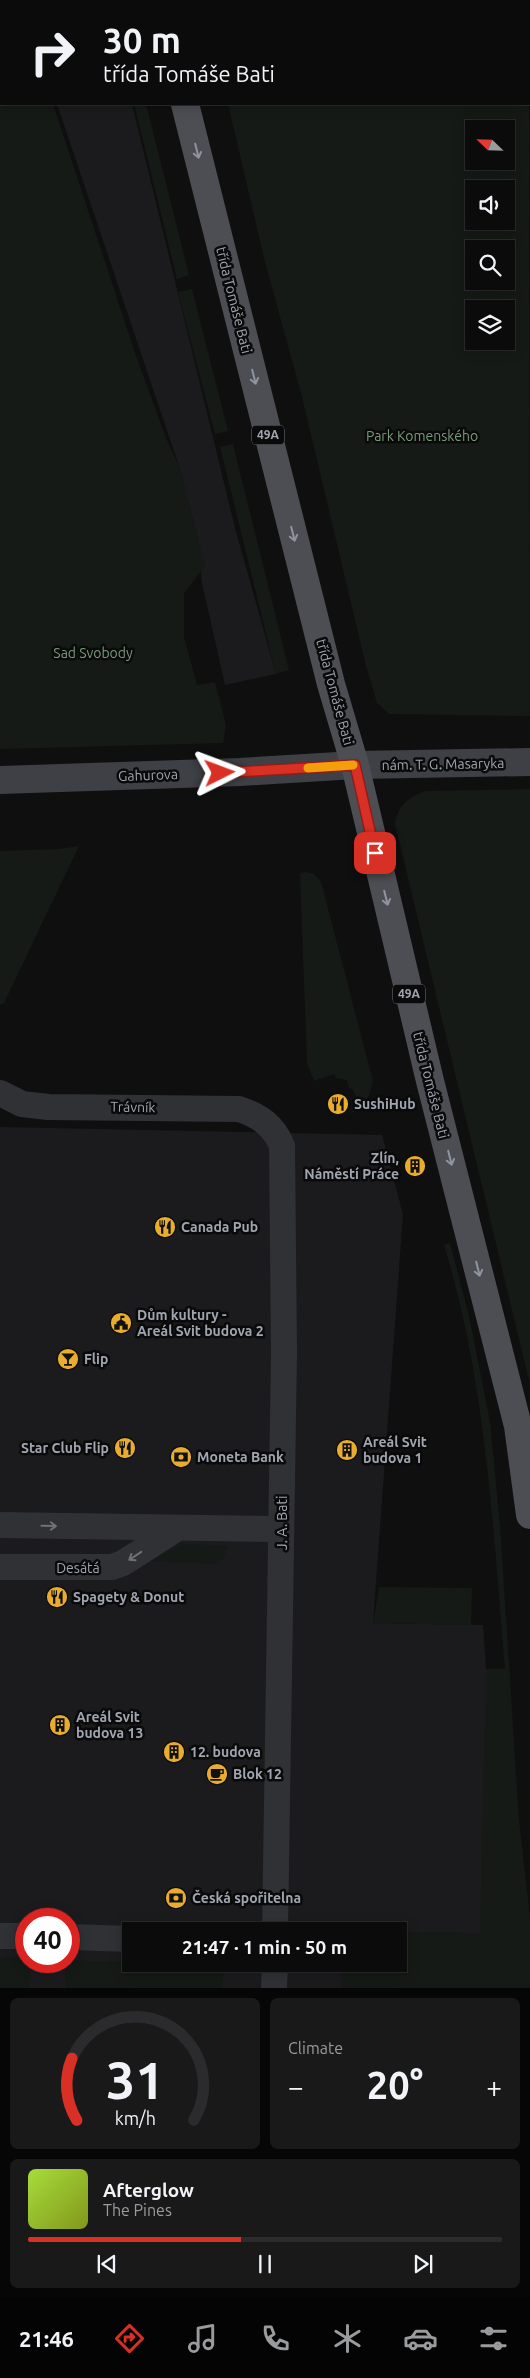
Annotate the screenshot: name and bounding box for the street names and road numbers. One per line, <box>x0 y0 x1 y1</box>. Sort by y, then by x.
street label: třída Tomáše Bati <box>213 245 255 355</box>
road number: 49A <box>252 426 284 444</box>
street label: třída Tomáše Bati <box>313 637 357 747</box>
street label: nám. T. G. Masaryka <box>381 755 505 773</box>
street label: Gahurova <box>118 766 178 784</box>
road number: 49A <box>393 984 425 1004</box>
street label: třída Tomáše Bati <box>410 1030 452 1140</box>
street label: Trávník <box>110 1099 156 1115</box>
street label: J. A. Bati <box>274 1496 290 1550</box>
street label: Desátá <box>56 1560 100 1576</box>

